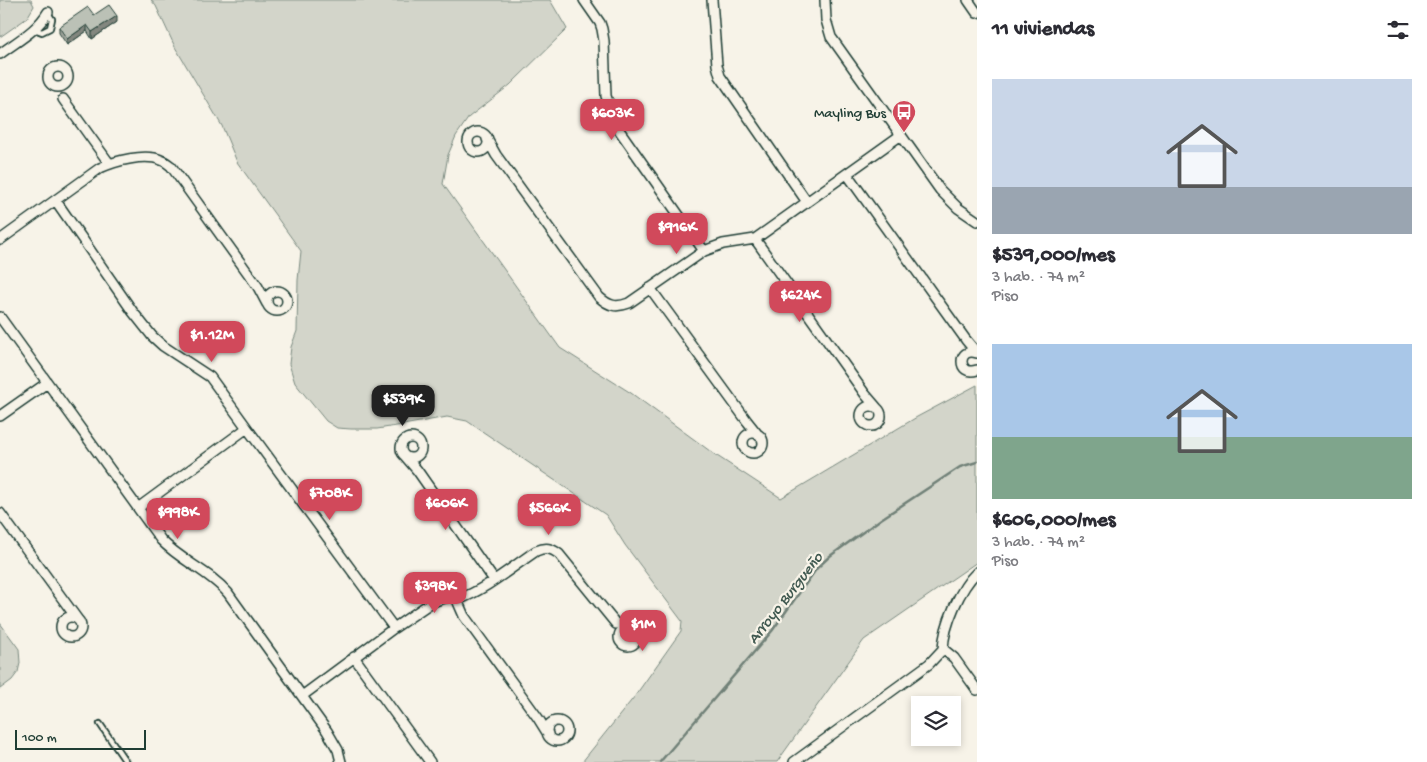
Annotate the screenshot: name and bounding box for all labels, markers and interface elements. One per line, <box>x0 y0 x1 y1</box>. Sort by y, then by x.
icon: filters <box>1384 16 1412 44</box>
text: 11 viviendas <box>992 18 1094 43</box>
pin: $603K <box>577 98 647 141</box>
bus stop icon: Mayling Bus <box>891 99 917 133</box>
text: $603K <box>591 105 633 124</box>
place label: Mayling Bus <box>814 105 886 123</box>
icon: home <box>1157 111 1247 201</box>
pin: $916K <box>642 212 712 255</box>
text: $916K <box>658 219 696 238</box>
text: $539,000/mes <box>992 244 1115 269</box>
text: 3 hab. · 74 m² <box>992 269 1085 288</box>
pin: $624K <box>765 280 835 323</box>
text: $624K <box>780 287 820 306</box>
text: Piso <box>992 288 1019 307</box>
pin: $1.12M <box>171 320 253 363</box>
text: $1.12M <box>190 327 234 346</box>
icon: home <box>1157 376 1247 466</box>
pin: $539K <box>368 384 438 427</box>
text: $539K <box>383 391 423 410</box>
pin: $708K <box>295 478 365 521</box>
text: $708K <box>309 485 351 504</box>
pin: $606K <box>411 488 481 531</box>
pin: $566K <box>514 494 584 536</box>
text: $606K <box>425 495 467 514</box>
pin: $998K <box>143 498 213 540</box>
text: $566K <box>529 500 569 519</box>
text: $998K <box>158 504 198 523</box>
text: $606,000/mes <box>992 509 1116 534</box>
text: 3 hab. · 74 m² <box>992 534 1085 553</box>
water label: Arroyo Burgueño <box>745 549 829 649</box>
text: Piso <box>992 553 1019 572</box>
pin: $398K <box>400 572 470 614</box>
text: $398K <box>414 578 456 597</box>
pin: $1M <box>619 610 667 652</box>
text: $1M <box>631 616 655 635</box>
map controls <box>911 696 961 746</box>
button: layers <box>911 696 961 746</box>
scale bar <box>15 727 146 750</box>
text: 100 m <box>22 730 57 747</box>

